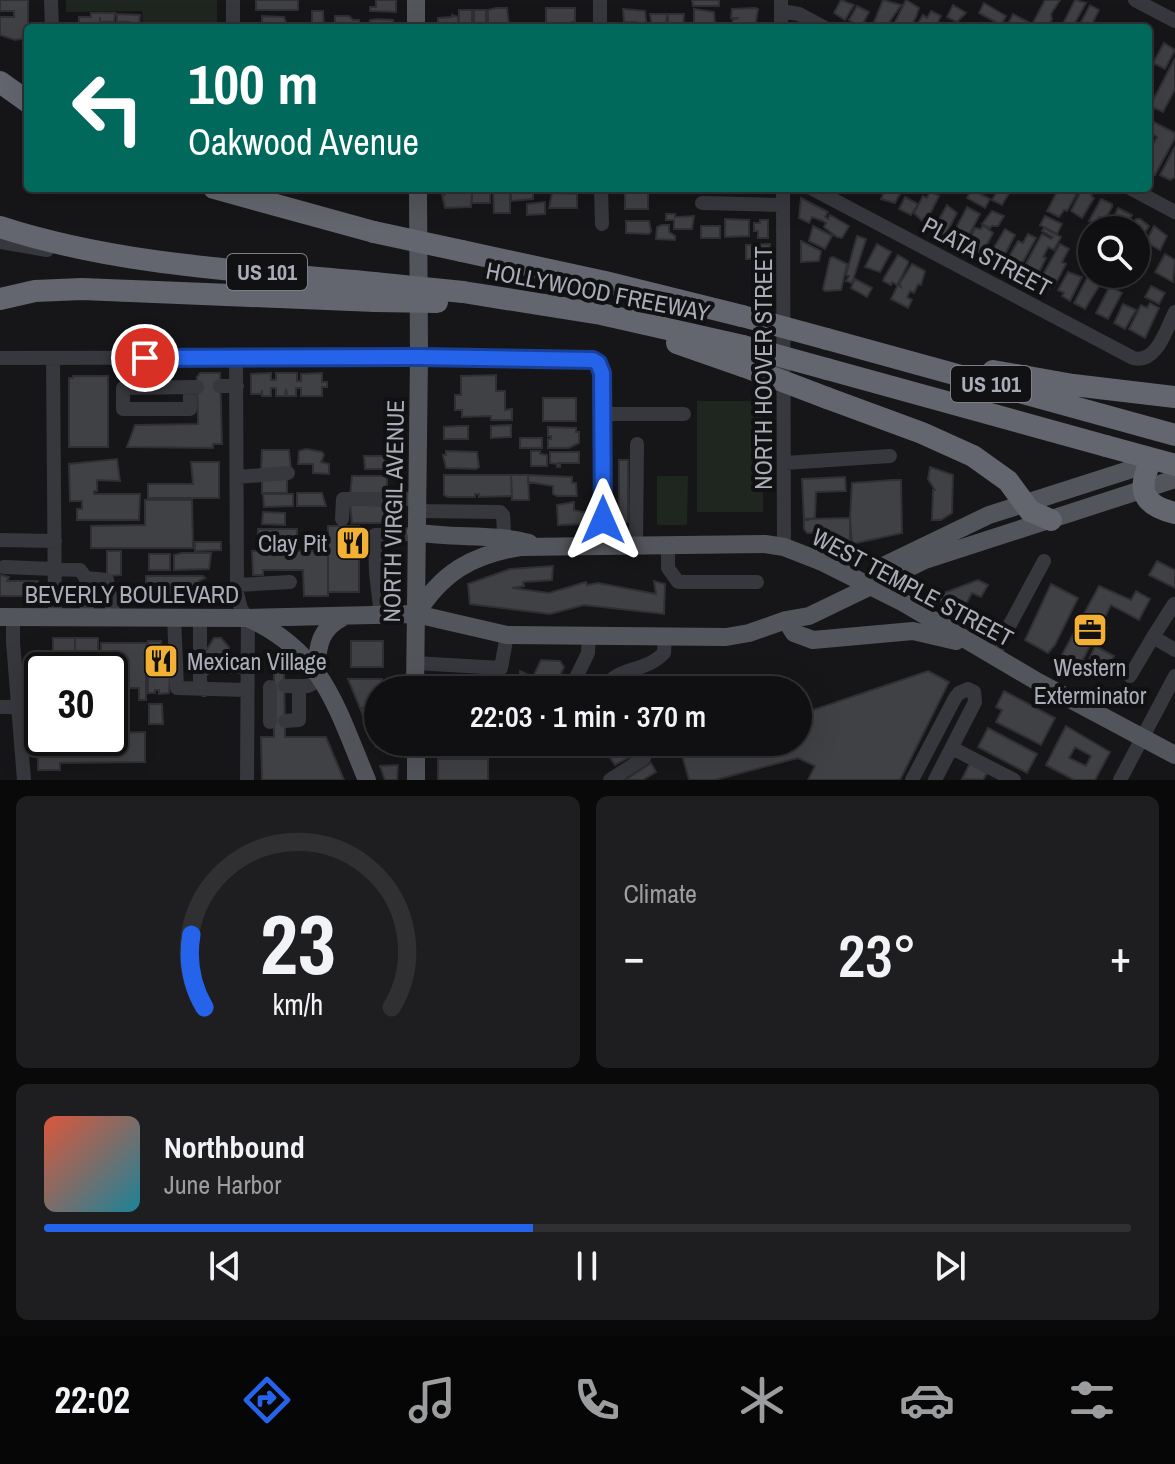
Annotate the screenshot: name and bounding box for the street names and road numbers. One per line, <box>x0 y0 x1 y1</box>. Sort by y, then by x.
street label: PLATA STREET <box>917 209 1057 303</box>
street label: NORTH HOOVER STREET <box>747 246 779 490</box>
road number: US 101 <box>227 254 307 290</box>
street label: HOLLYWOOD FREEWAY <box>483 254 713 328</box>
road number: US 101 <box>951 366 1031 402</box>
street label: NORTH VIRGIL AVENUE <box>375 399 411 623</box>
street label: WEST TEMPLE STREET <box>807 520 1019 654</box>
street label: BEVERLY BOULEVARD <box>25 578 239 610</box>

